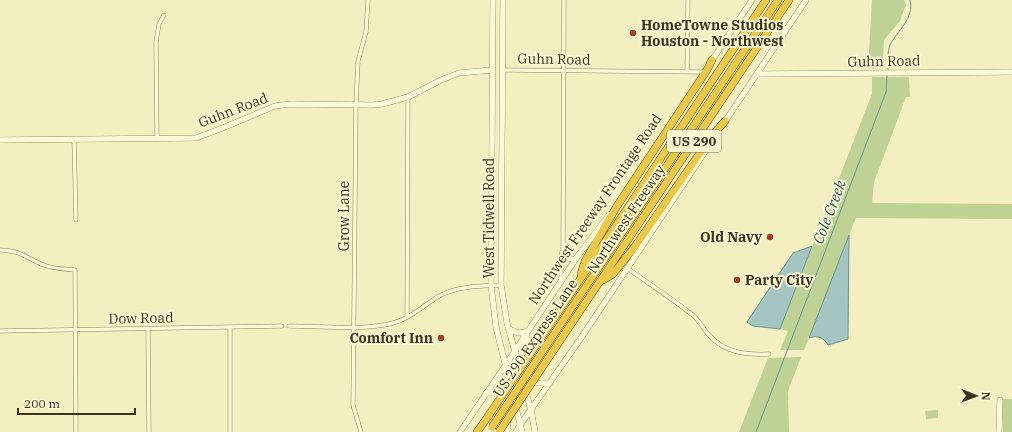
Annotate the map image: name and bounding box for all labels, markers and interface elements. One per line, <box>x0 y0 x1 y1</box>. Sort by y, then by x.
place label: HomeTowne Studios Houston - Northwest <box>641 16 784 50</box>
marker: HomeTowne Studios Houston - Northwest <box>628 28 638 38</box>
street label: Guhn Road <box>517 49 591 69</box>
street label: Guhn Road <box>847 51 921 71</box>
street label: Guhn Road <box>196 88 271 131</box>
street label: Northwest Freeway Frontage Road <box>525 111 665 307</box>
road number: US 290 <box>667 130 721 152</box>
street label: West Tidwell Road <box>480 157 498 278</box>
street label: Northwest Freeway <box>583 162 669 276</box>
water label: Cole Creek <box>808 177 850 247</box>
street label: Grow Lane <box>335 181 353 251</box>
place label: Old Navy <box>700 228 762 246</box>
marker: Old Navy <box>765 232 775 242</box>
place label: Party City <box>745 271 813 289</box>
marker: Party City <box>732 275 742 285</box>
street label: US 290 Express Lane <box>489 276 581 400</box>
street label: Dow Road <box>108 308 174 328</box>
place label: Comfort Inn <box>349 329 433 347</box>
marker: Comfort Inn <box>436 333 446 343</box>
north arrow <box>956 376 996 416</box>
scale bar <box>18 390 135 416</box>
text: N <box>979 392 993 401</box>
text: 200 m <box>24 396 60 411</box>

